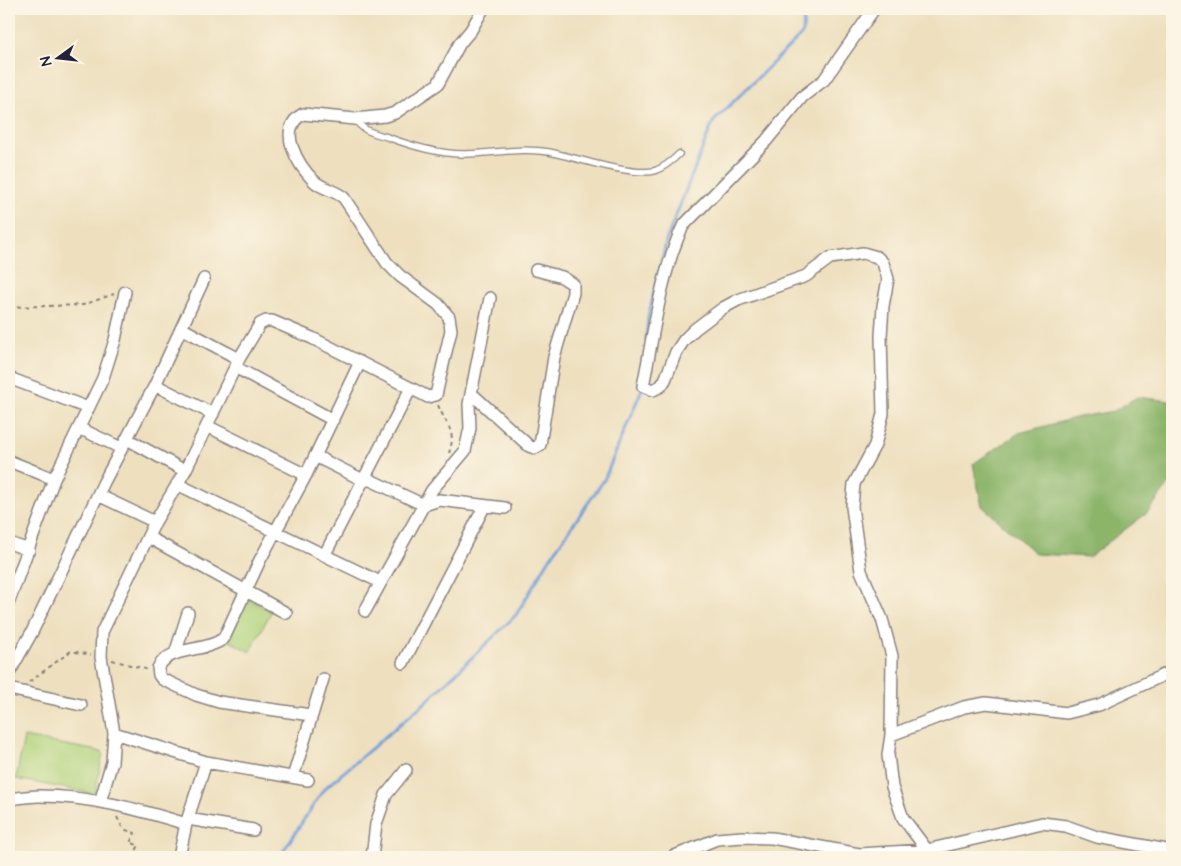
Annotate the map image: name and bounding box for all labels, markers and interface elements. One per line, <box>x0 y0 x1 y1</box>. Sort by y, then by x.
north arrow <box>32 32 82 82</box>
text: N <box>36 54 57 68</box>

